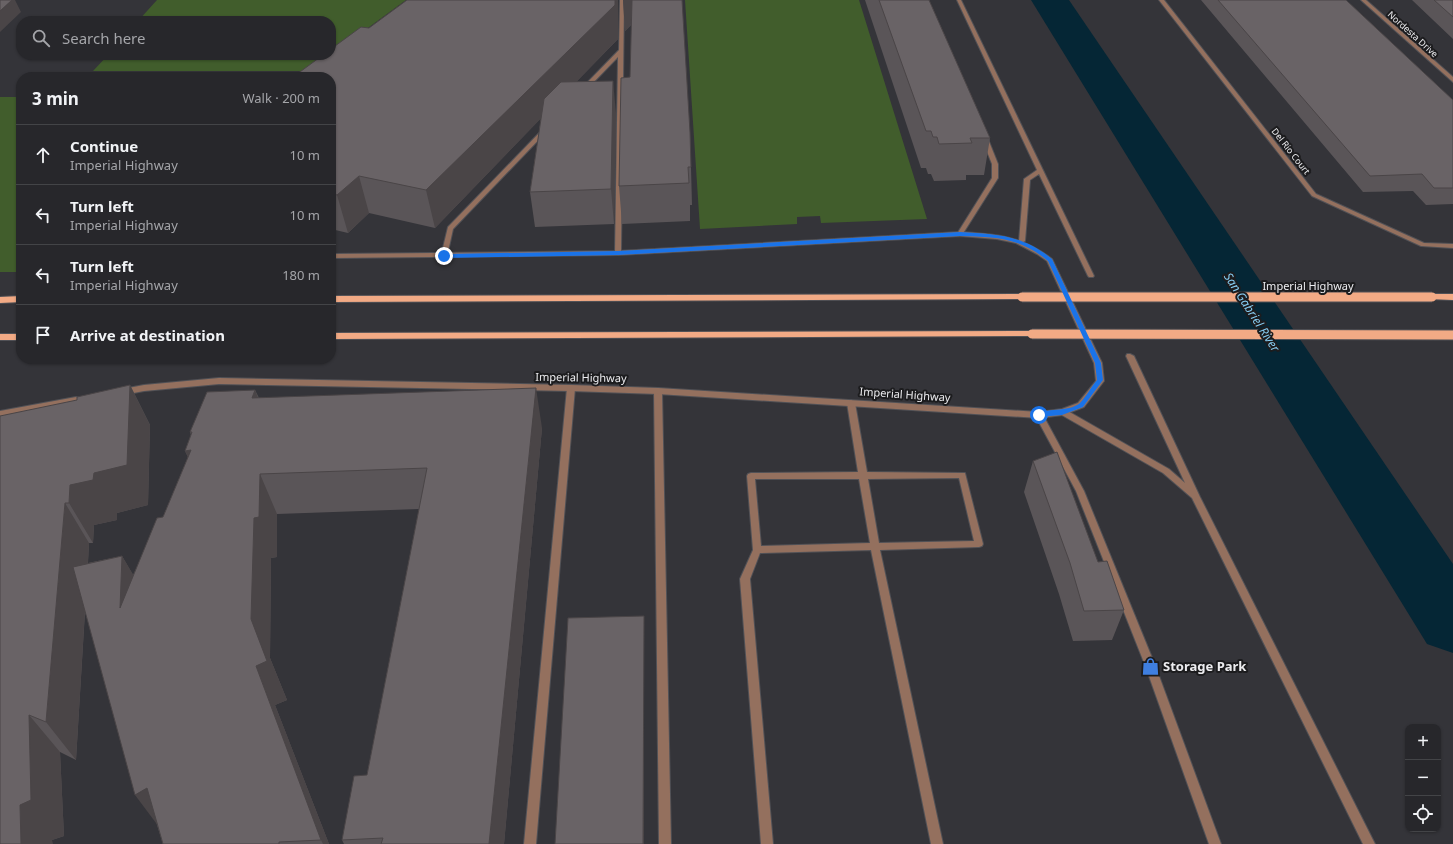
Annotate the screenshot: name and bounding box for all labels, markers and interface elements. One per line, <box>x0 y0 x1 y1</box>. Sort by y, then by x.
street label: Nordesta Drive <box>1385 8 1441 60</box>
search box <box>16 16 336 60</box>
icon: search <box>30 27 52 49</box>
text: Search here <box>62 28 145 48</box>
text: 3 min <box>32 87 79 110</box>
text: Walk · 200 m <box>242 89 320 107</box>
street label: Del Rio Court <box>1269 125 1314 178</box>
text: Continue <box>70 136 138 156</box>
icon: ahead <box>32 144 54 166</box>
text: 10 m <box>290 146 320 164</box>
text: Imperial Highway <box>70 156 178 174</box>
text: Turn left <box>70 196 134 216</box>
icon: left <box>32 204 54 226</box>
text: 10 m <box>290 206 320 224</box>
text: Imperial Highway <box>70 216 178 234</box>
route end <box>435 247 453 265</box>
text: Turn left <box>70 256 134 276</box>
icon: left <box>32 264 54 286</box>
text: 180 m <box>282 266 320 284</box>
water label: San Gabriel River <box>1220 269 1285 356</box>
text: Imperial Highway <box>70 276 178 294</box>
street label: Imperial Highway <box>1262 278 1354 293</box>
icon: arrive <box>32 324 54 346</box>
text: Arrive at destination <box>70 325 225 345</box>
street label: Imperial Highway <box>535 369 627 385</box>
street label: Imperial Highway <box>859 383 951 405</box>
route start <box>1030 406 1048 424</box>
shop icon: Storage Park <box>1140 656 1160 676</box>
place label: Storage Park <box>1163 657 1247 675</box>
map controls <box>1405 724 1441 832</box>
button: + <box>1405 724 1441 760</box>
button: − <box>1405 760 1441 796</box>
button: locate <box>1405 796 1441 832</box>

